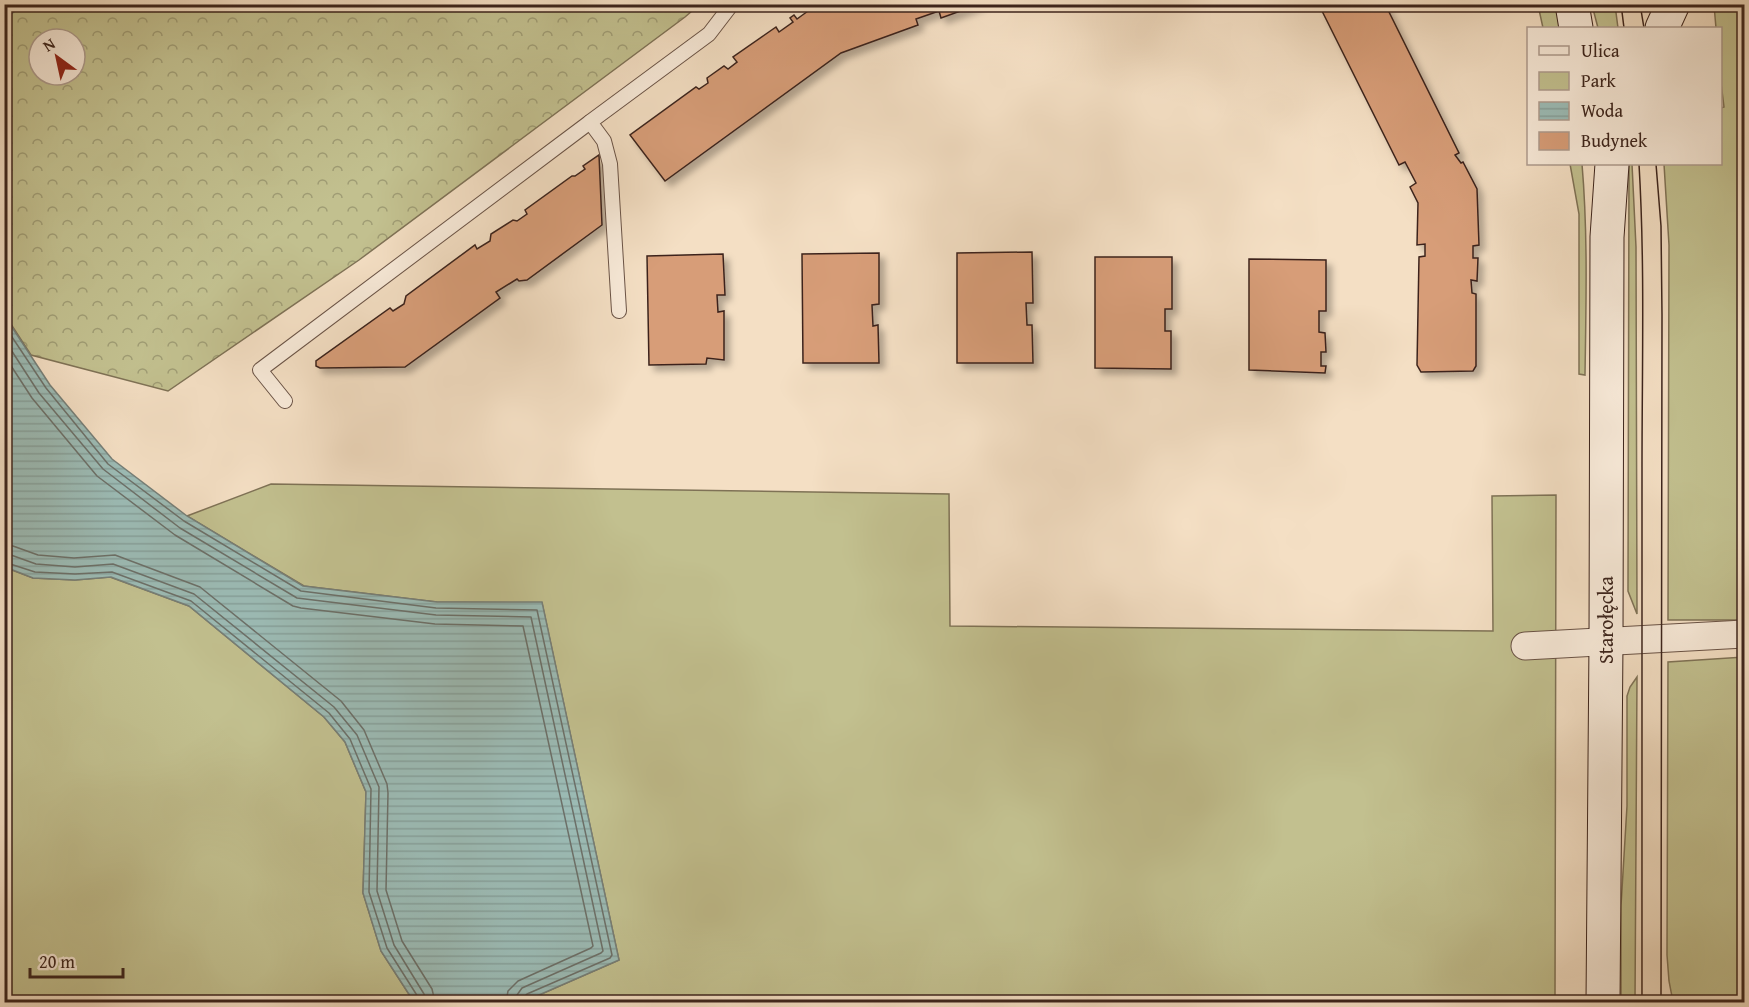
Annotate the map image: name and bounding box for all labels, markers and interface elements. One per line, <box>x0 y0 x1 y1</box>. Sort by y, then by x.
north arrow <box>27 27 87 87</box>
legend <box>1527 27 1722 165</box>
text: N <box>38 31 60 57</box>
text: Ulica <box>1581 37 1620 64</box>
text: Park <box>1581 67 1617 94</box>
text: Woda <box>1581 97 1623 124</box>
text: Budynek <box>1581 127 1648 154</box>
street label: Starołęcka <box>1591 576 1620 664</box>
scale bar <box>30 941 123 979</box>
text: 20 m <box>39 948 75 975</box>

